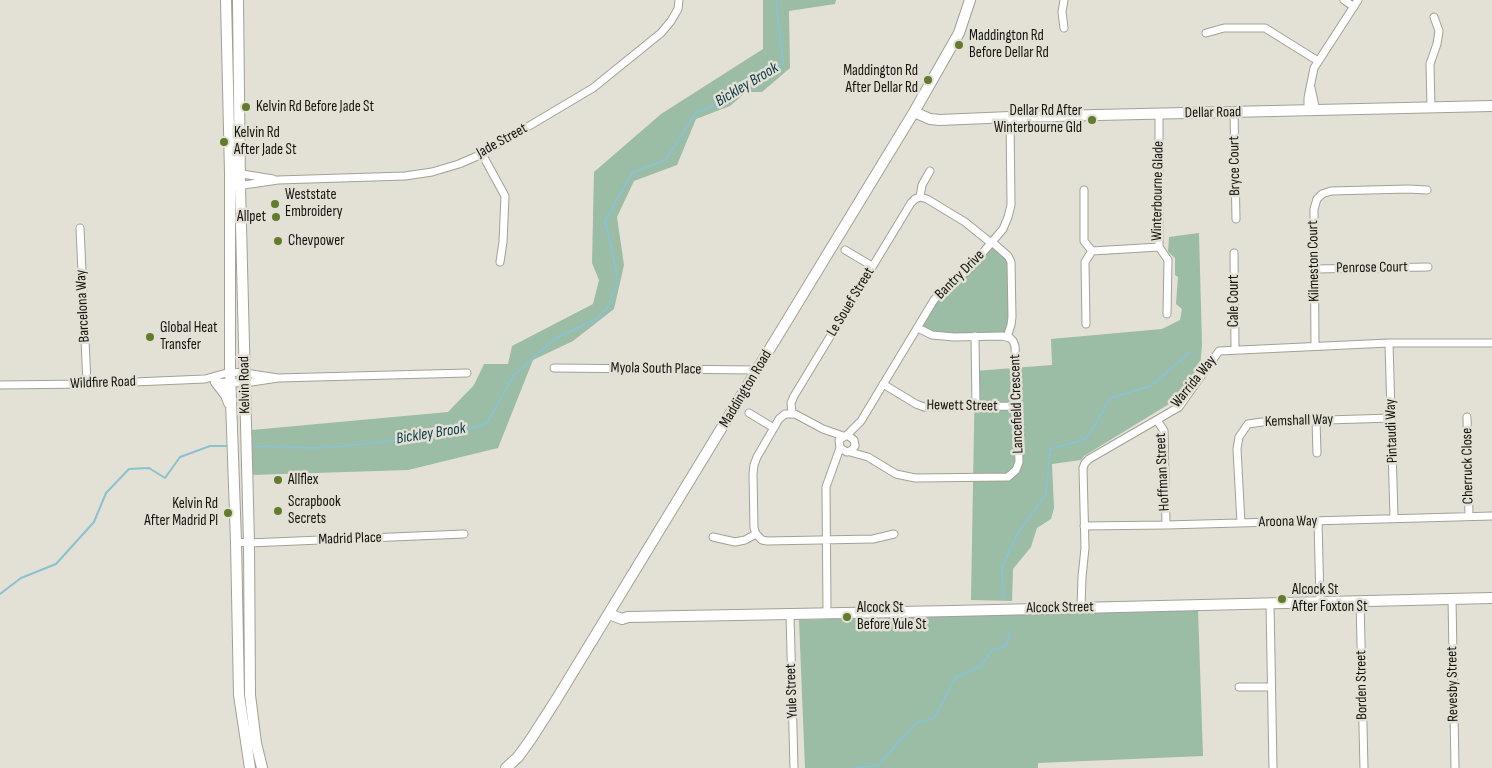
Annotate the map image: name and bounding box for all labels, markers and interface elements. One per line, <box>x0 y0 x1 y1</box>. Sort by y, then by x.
place label: Maddington Rd Before Dellar Rd <box>969 27 1049 62</box>
marker: Maddington Rd Before Dellar Rd <box>953 39 965 51</box>
water label: Bickley Brook <box>712 59 782 111</box>
place label: Maddington Rd After Dellar Rd <box>843 62 918 97</box>
marker: Maddington Rd After Dellar Rd <box>922 74 934 86</box>
place label: Kelvin Rd Before Jade St <box>256 98 374 116</box>
marker: Kelvin Rd Before Jade St <box>240 101 252 113</box>
place label: Dellar Rd After Winterbourne Gld <box>994 102 1082 137</box>
street label: Dellar Road <box>1185 104 1241 122</box>
marker: Dellar Rd After Winterbourne Gld <box>1086 114 1098 126</box>
street label: Jade Street <box>474 120 530 162</box>
place label: Kelvin Rd After Jade St <box>234 124 296 159</box>
marker: Kelvin Rd After Jade St <box>218 136 230 148</box>
street label: Bryce Court <box>1225 136 1245 196</box>
street label: Winterbourne Glade <box>1148 141 1168 241</box>
place label: Weststate Embroidery <box>285 186 343 221</box>
marker: Weststate Embroidery <box>269 198 281 210</box>
place label: Allpet <box>237 208 266 226</box>
marker: Allpet <box>270 211 282 223</box>
street label: Kilmeston Court <box>1304 220 1324 302</box>
place label: Chevpower <box>288 232 344 250</box>
marker: Chevpower <box>272 235 284 247</box>
street label: Bantry Drive <box>932 247 988 303</box>
street label: Penrose Court <box>1336 258 1408 278</box>
street label: Le Souef Street <box>823 264 879 340</box>
street label: Barcelona Way <box>72 269 94 343</box>
street label: Cale Court <box>1225 275 1243 327</box>
place label: Global Heat Transfer <box>160 319 218 354</box>
marker: Global Heat Transfer <box>144 331 156 343</box>
street label: Maddington Road <box>716 347 776 431</box>
street label: Warrida Way <box>1168 352 1220 412</box>
street label: Lancefield Crescent <box>1006 354 1028 454</box>
street label: Kelvin Road <box>235 356 255 414</box>
street label: Myola South Place <box>610 359 702 379</box>
street label: Wildfire Road <box>70 373 136 393</box>
street label: Hewett Street <box>926 396 998 416</box>
street label: Pintaudi Way <box>1382 398 1402 464</box>
street label: Kemshall Way <box>1264 411 1334 431</box>
water label: Bickley Brook <box>395 419 467 449</box>
street label: Cherruck Close <box>1458 428 1478 504</box>
street label: Hoffman Street <box>1152 432 1174 512</box>
place label: Allflex <box>288 471 318 489</box>
marker: Allflex <box>272 474 284 486</box>
place label: Scrapbook Secrets <box>288 493 341 528</box>
place label: Kelvin Rd After Madrid Pl <box>144 495 218 530</box>
marker: Scrapbook Secrets <box>272 505 284 517</box>
marker: Kelvin Rd After Madrid Pl <box>222 507 234 519</box>
street label: Aroona Way <box>1259 512 1317 532</box>
street label: Madrid Place <box>318 529 382 549</box>
place label: Alcock St After Foxton St <box>1292 581 1368 616</box>
marker: Alcock St After Foxton St <box>1276 593 1288 605</box>
street label: Alcock Street <box>1026 598 1094 618</box>
place label: Alcock St Before Yule St <box>857 599 927 634</box>
marker: Alcock St Before Yule St <box>841 611 853 623</box>
street label: Revesby Street <box>1443 646 1463 722</box>
street label: Borden Street <box>1352 650 1372 720</box>
street label: Yule Street <box>782 663 802 719</box>

